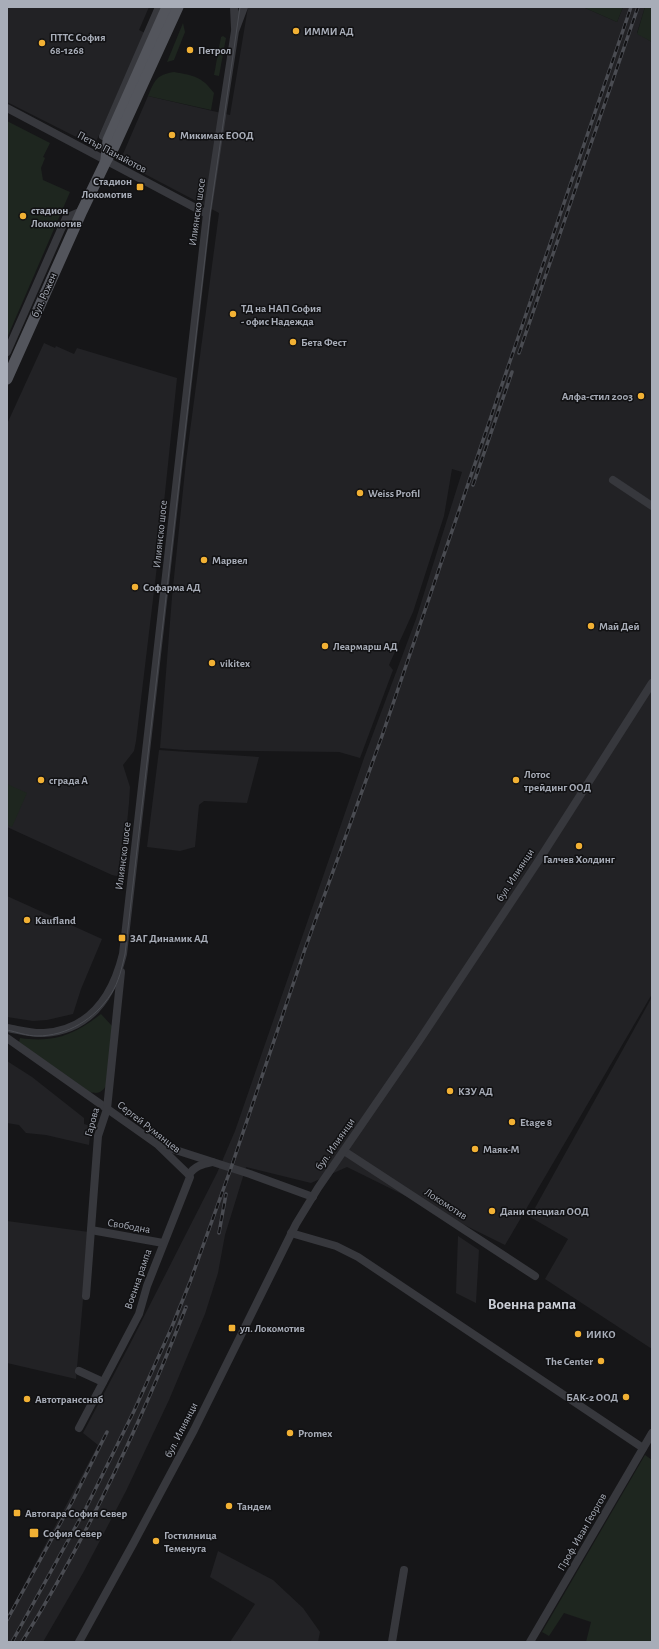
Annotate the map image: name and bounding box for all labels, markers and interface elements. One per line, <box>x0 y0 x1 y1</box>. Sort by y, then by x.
marker: ИММИ АД <box>291 26 301 36</box>
place label: ИММИ АД <box>304 26 354 37</box>
place label: ПТТС София 68-1268 <box>50 32 105 56</box>
marker: ПТТС София 68-1268 <box>37 38 47 48</box>
marker: Петрол <box>185 45 195 55</box>
place label: Петрол <box>198 45 231 56</box>
street label: Петър Панайотов <box>76 129 148 175</box>
marker: Микимак ЕООД <box>167 130 177 140</box>
place label: Микимак ЕООД <box>180 130 254 141</box>
place label: Стадион Локомотив <box>81 176 133 200</box>
street label: Илиянско шосе <box>187 177 207 247</box>
marker: Стадион Локомотив <box>135 182 145 192</box>
place label: стадион Локомотив <box>31 205 82 229</box>
marker: стадион Локомотив <box>18 211 28 221</box>
street label: бул. Рожен <box>29 271 59 319</box>
place label: ТД на НАП София - офис Надежда <box>241 303 321 327</box>
marker: ТД на НАП София - офис Надежда <box>228 309 238 319</box>
marker: Бета Фест <box>288 337 298 347</box>
place label: Бета Фест <box>301 337 347 348</box>
place label: Алфа-стил 2003 <box>562 391 633 402</box>
marker: Алфа-стил 2003 <box>636 391 646 401</box>
marker: Weiss Profil <box>355 488 365 498</box>
place label: Weiss Profil <box>368 488 420 499</box>
street label: Илиянско шосе <box>151 499 169 569</box>
marker: Марвел <box>199 555 209 565</box>
place label: Марвел <box>212 555 248 566</box>
marker: Софарма АД <box>130 582 140 592</box>
place label: Софарма АД <box>143 582 201 593</box>
marker: Май Дей <box>586 621 596 631</box>
place label: Май Дей <box>599 621 640 632</box>
marker: Леармарш АД <box>320 641 330 651</box>
place label: Леармарш АД <box>333 641 398 652</box>
marker: vikitex <box>207 658 217 668</box>
place label: vikitex <box>220 658 250 669</box>
place label: Лотос трейдинг ООД <box>523 769 592 793</box>
marker: сграда А <box>36 775 46 785</box>
place label: сграда А <box>49 775 88 786</box>
marker: Лотос трейдинг ООД <box>511 775 521 785</box>
street label: Илиянско шосе <box>113 821 133 891</box>
marker: Галчев Холдинг <box>574 841 584 851</box>
street label: бул. Илиянци <box>494 847 536 903</box>
place label: Галчев Холдинг <box>543 854 616 865</box>
marker: Kaufland <box>22 915 32 925</box>
place label: Kaufland <box>35 915 76 926</box>
marker: ЗАГ Динамик АД <box>117 933 127 943</box>
place label: ЗАГ Динамик АД <box>130 933 209 944</box>
marker: КЗУ АД <box>445 1086 455 1096</box>
place label: КЗУ АД <box>458 1086 493 1097</box>
street label: Сергей Румянцев <box>115 1099 183 1155</box>
street label: Гарова <box>83 1106 101 1138</box>
street label: бул. Илиянци <box>313 1116 357 1172</box>
marker: Etage 8 <box>507 1117 517 1127</box>
place label: Etage 8 <box>520 1117 552 1128</box>
marker: Маяк-М <box>470 1144 480 1154</box>
place label: Маяк-М <box>483 1144 520 1155</box>
street label: Локомотив <box>423 1186 469 1222</box>
marker: Дани специал ООД <box>487 1206 497 1216</box>
place label: Дани специал ООД <box>500 1206 589 1217</box>
street label: Свободна <box>107 1217 151 1235</box>
street label: Военна рампа <box>123 1247 153 1311</box>
district label: Военна рампа <box>488 1297 576 1312</box>
marker: ул. Локомотив <box>227 1323 237 1333</box>
place label: ул. Локомотив <box>239 1323 306 1334</box>
marker: ИИКО <box>573 1329 583 1339</box>
place label: ИИКО <box>586 1329 616 1340</box>
place label: The Center <box>546 1356 593 1367</box>
marker: The Center <box>596 1356 606 1366</box>
place label: БАК-2 ООД <box>566 1392 618 1403</box>
marker: БАК-2 ООД <box>621 1392 631 1402</box>
marker: Автотрансснаб <box>22 1394 32 1404</box>
place label: Автотрансснаб <box>35 1394 104 1405</box>
street label: бул. Илиянци <box>162 1401 200 1459</box>
marker: Promex <box>285 1428 295 1438</box>
place label: Promex <box>298 1428 332 1439</box>
street label: Проф. Иван Георгов <box>555 1491 609 1573</box>
marker: Тандем <box>224 1501 234 1511</box>
place label: Тандем <box>237 1501 271 1512</box>
marker: Автогара София Север <box>12 1508 22 1518</box>
place label: Автогара София Север <box>25 1508 128 1519</box>
marker: София Север <box>28 1527 40 1539</box>
place label: София Север <box>43 1528 102 1539</box>
place label: Гостилница Теменуга <box>164 1530 217 1554</box>
marker: Гостилница Теменуга <box>151 1536 161 1546</box>

